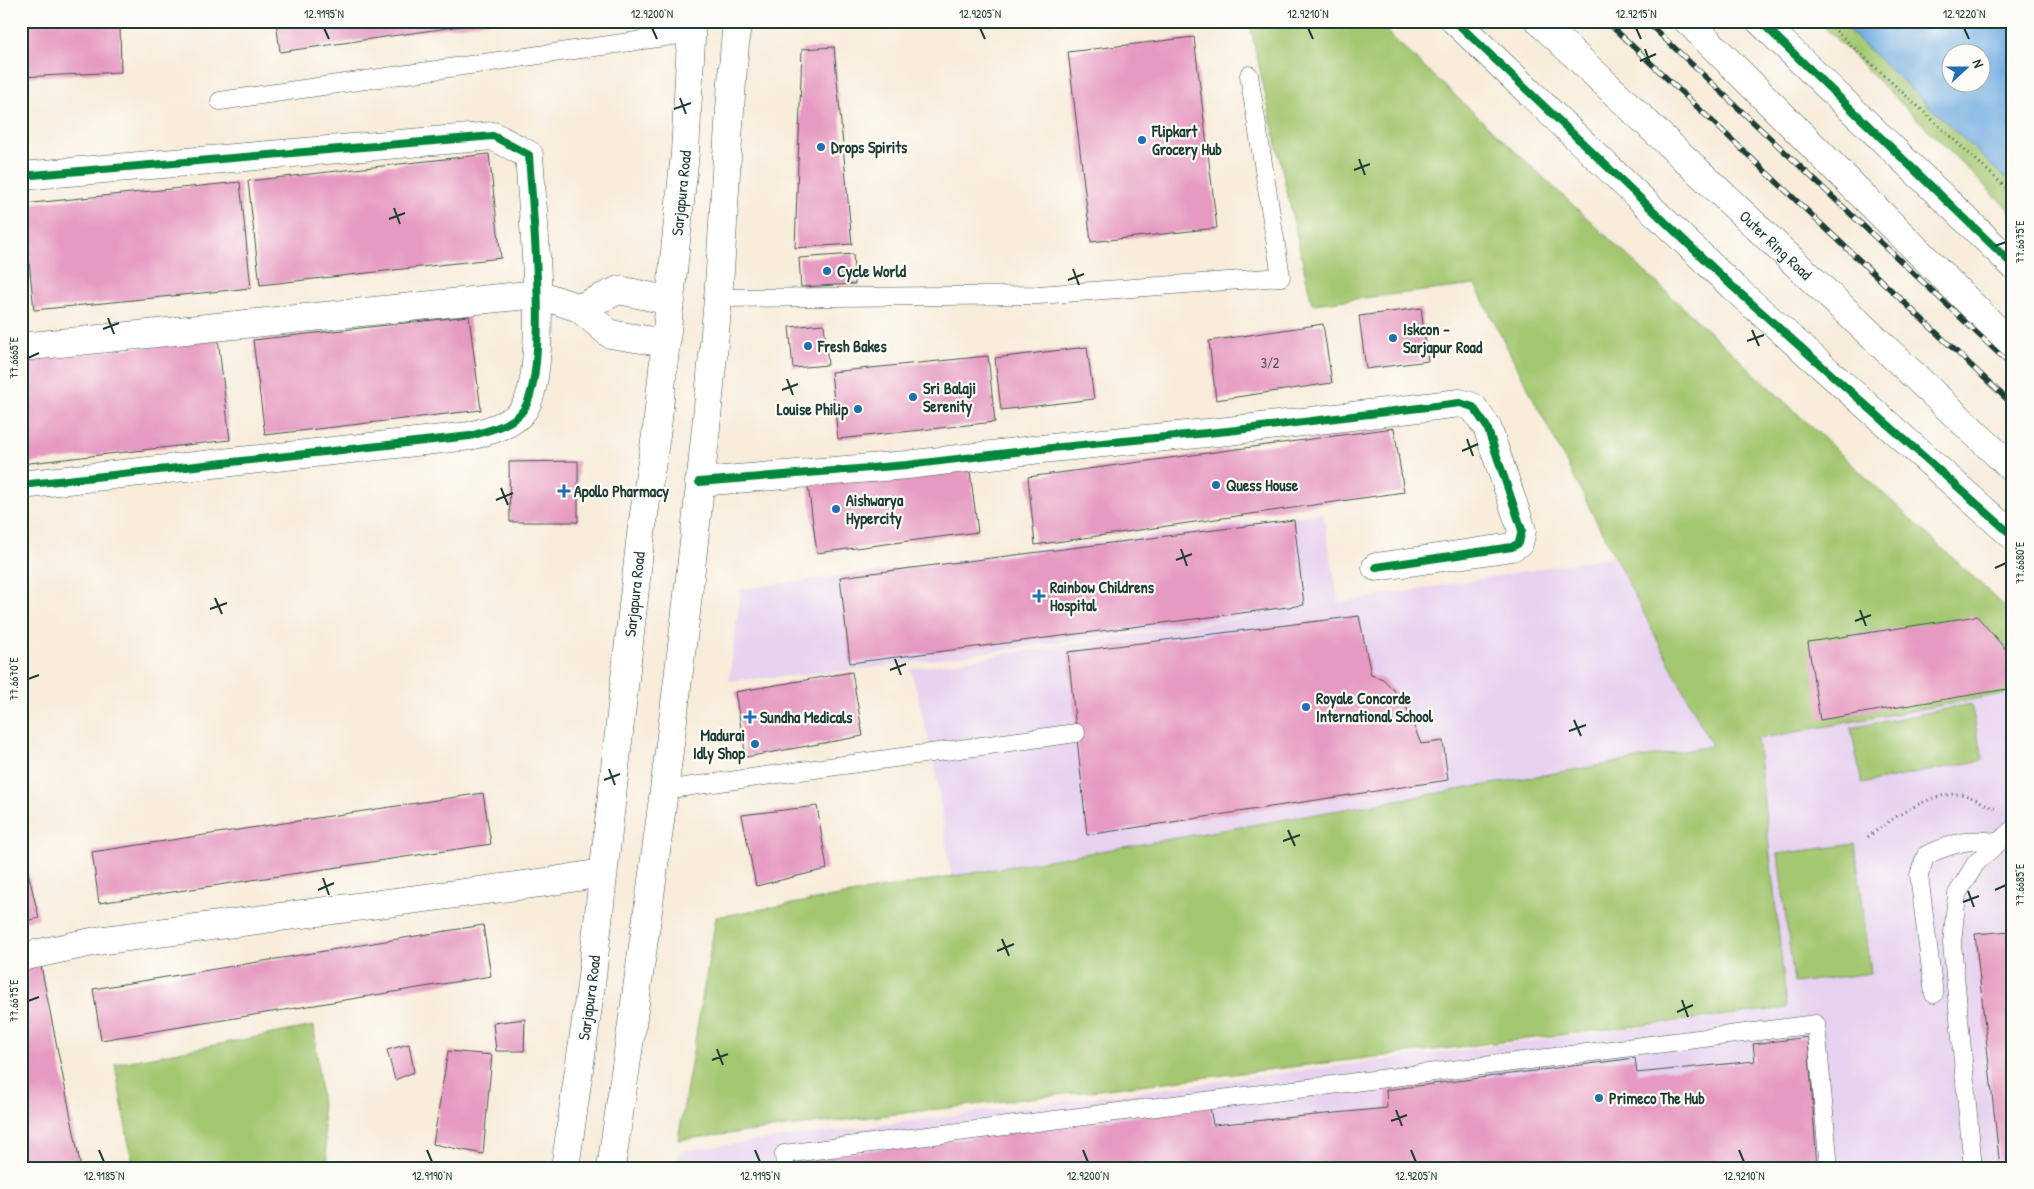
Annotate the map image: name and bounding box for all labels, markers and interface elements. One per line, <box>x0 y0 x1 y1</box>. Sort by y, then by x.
text: 12.9195°N <box>304 5 344 22</box>
text: 12.9200°N <box>631 5 673 22</box>
text: 12.9205°N <box>959 5 1001 22</box>
text: 12.9210°N <box>1287 5 1329 22</box>
text: 12.9215°N <box>1615 5 1657 22</box>
text: 12.9220°N <box>1943 5 1985 22</box>
north arrow <box>1942 42 1992 92</box>
text: N <box>1968 56 1989 71</box>
place label: Flipkart Grocery Hub <box>1151 120 1222 161</box>
marker: Flipkart Grocery Hub <box>1136 134 1148 146</box>
place label: Drops Spirits <box>831 136 908 159</box>
marker: Drops Spirits <box>815 141 827 153</box>
street label: Sarjapura Road <box>666 149 696 237</box>
street label: Outer Ring Road <box>1735 205 1817 285</box>
text: 77.6675°E <box>2011 220 2028 264</box>
place label: Cycle World <box>837 260 907 283</box>
marker: Cycle World <box>821 265 833 277</box>
place label: Iskcon - Sarjapur Road <box>1403 318 1483 359</box>
marker: Iskcon - Sarjapur Road <box>1387 332 1399 344</box>
place label: Fresh Bakes <box>817 335 887 357</box>
text: 77.6665°E <box>5 336 22 379</box>
marker: Fresh Bakes <box>802 340 814 352</box>
house number: 3/2 <box>1261 353 1280 372</box>
place label: Sri Balaji Serenity <box>923 377 976 418</box>
marker: Sri Balaji Serenity <box>907 391 919 403</box>
place label: Louise Philip <box>777 398 848 421</box>
marker: Louise Philip <box>852 403 864 415</box>
place label: Quess House <box>1226 474 1299 496</box>
marker: Quess House <box>1210 479 1222 491</box>
place label: Apollo Pharmacy <box>574 480 669 503</box>
marker: Apollo Pharmacy <box>558 485 570 497</box>
place label: Aishwarya Hypercity <box>846 489 904 530</box>
marker: Aishwarya Hypercity <box>830 503 842 515</box>
text: 77.6680°E <box>2011 541 2028 584</box>
street label: Sarjapura Road <box>619 551 650 638</box>
place label: Rainbow Childrens Hospital <box>1050 576 1155 617</box>
marker: Rainbow Childrens Hospital <box>1032 589 1046 603</box>
text: 77.6670°E <box>5 657 22 701</box>
place label: Royale Concorde International School <box>1316 687 1434 727</box>
marker: Royale Concorde International School <box>1300 701 1312 713</box>
place label: Sundha Medicals <box>760 706 853 728</box>
marker: Sundha Medicals <box>744 711 756 723</box>
place label: Madurai Idly Shop <box>693 724 745 765</box>
marker: Madurai Idly Shop <box>749 738 761 750</box>
text: 77.6685°E <box>2011 863 2028 906</box>
street label: Sarjapura Road <box>572 954 605 1042</box>
text: 77.6675°E <box>5 979 22 1023</box>
place label: Primeco The Hub <box>1609 1087 1705 1109</box>
marker: Primeco The Hub <box>1593 1092 1605 1104</box>
text: 12.9185°N <box>84 1167 124 1184</box>
text: 12.9190°N <box>412 1167 452 1184</box>
text: 12.9195°N <box>740 1167 780 1184</box>
text: 12.9200°N <box>1067 1167 1109 1184</box>
text: 12.9205°N <box>1395 1167 1437 1184</box>
text: 12.9210°N <box>1723 1167 1765 1184</box>

